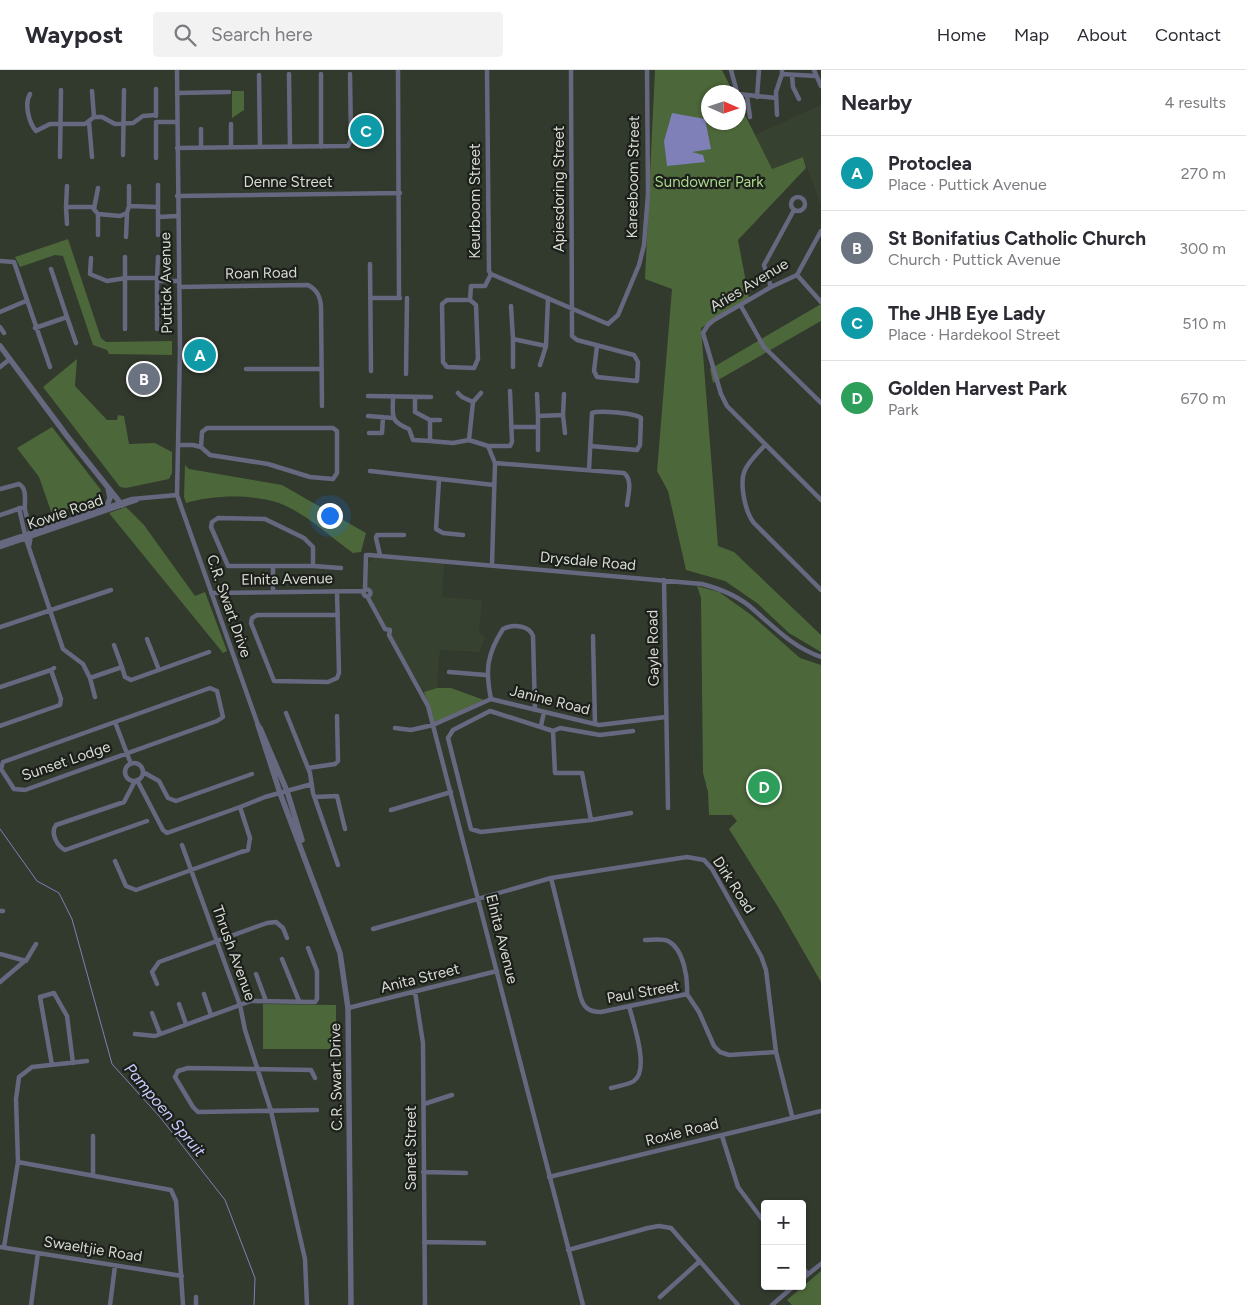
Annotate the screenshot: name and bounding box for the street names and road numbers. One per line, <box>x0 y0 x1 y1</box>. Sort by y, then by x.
street label: Kareeboom Street <box>623 115 643 239</box>
street label: Apiesdoring Street <box>550 125 568 252</box>
street label: Keurboom Street <box>466 143 484 259</box>
street label: Denne Street <box>243 173 333 191</box>
street label: Puttick Avenue <box>156 232 176 334</box>
street label: Aries Avenue <box>707 255 791 315</box>
street label: Roan Road <box>225 263 297 283</box>
street label: Kowie Road <box>25 491 105 533</box>
street label: Drysdale Road <box>539 548 637 574</box>
street label: C.R. Swart Drive <box>203 552 255 660</box>
street label: Elnita Avenue <box>241 569 333 589</box>
street label: Gayle Road <box>643 610 663 686</box>
street label: Janine Road <box>508 681 592 719</box>
street label: Sunset Lodge <box>19 737 113 785</box>
street label: Dirk Road <box>709 853 759 917</box>
street label: Elnita Avenue <box>482 892 522 986</box>
street label: Thrush Avenue <box>208 903 260 1003</box>
street label: Anita Street <box>379 959 462 997</box>
street label: Paul Street <box>605 977 681 1007</box>
street label: C.R. Swart Drive <box>326 1023 346 1131</box>
street label: Sanet Street <box>402 1105 420 1190</box>
street label: Roxie Road <box>643 1114 721 1150</box>
street label: Swaeltjie Road <box>42 1232 144 1266</box>

